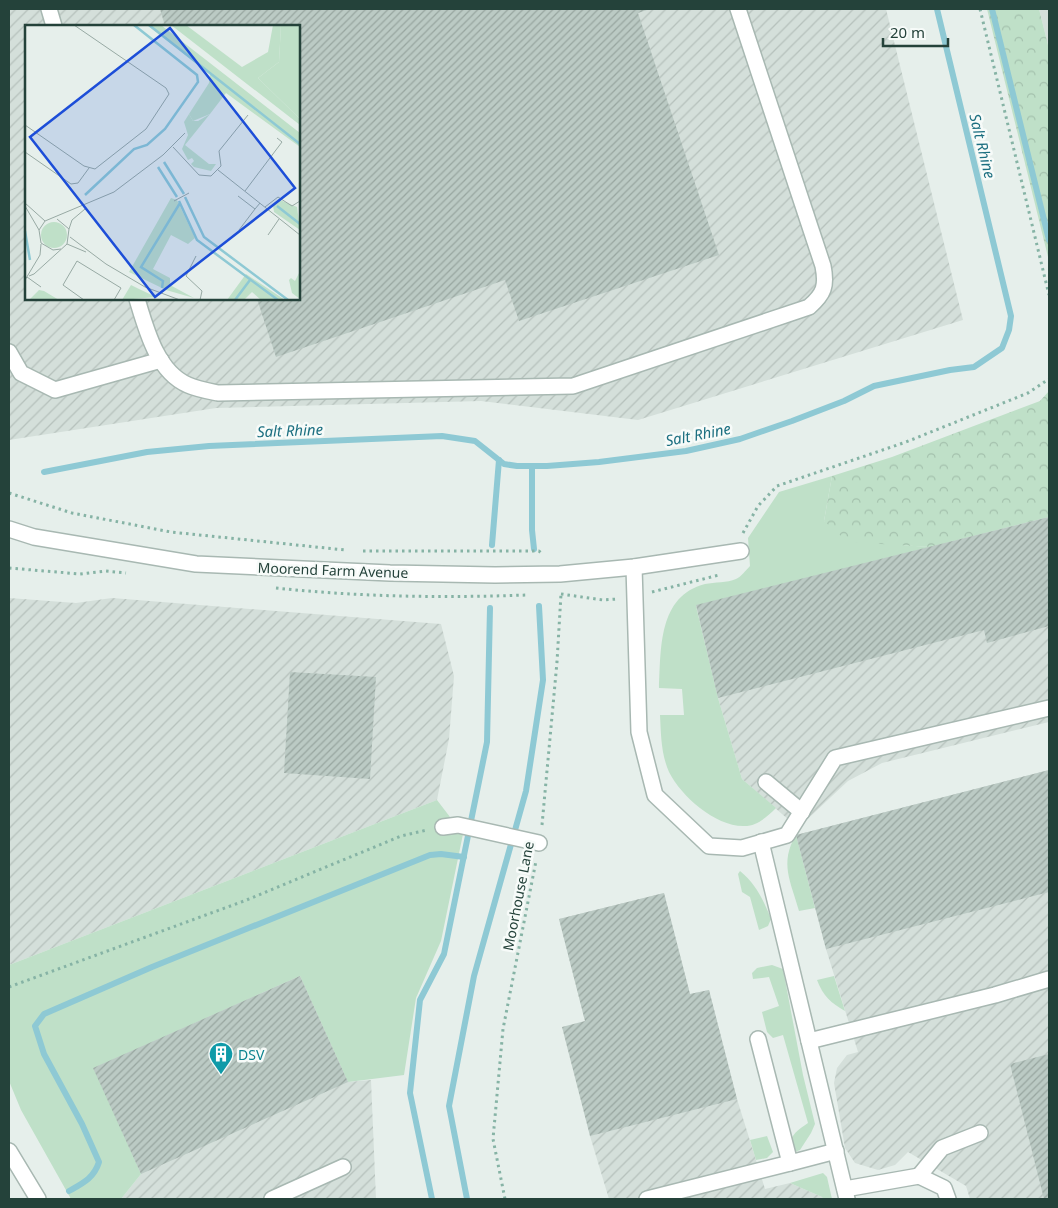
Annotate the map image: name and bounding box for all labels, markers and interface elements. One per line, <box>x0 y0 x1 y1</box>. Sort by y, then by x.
scale bar <box>883 15 948 47</box>
text: 20 m <box>890 22 925 42</box>
inset map <box>25 25 300 300</box>
water label: Salt Rhine <box>965 111 1001 181</box>
water label: Salt Rhine <box>664 418 733 450</box>
water label: Salt Rhine <box>257 419 324 441</box>
street label: Moorend Farm Avenue <box>257 558 409 582</box>
street label: Moorhouse Lane <box>498 840 538 952</box>
building icon: DSV <box>208 1041 234 1075</box>
place label: DSV <box>238 1045 265 1064</box>

